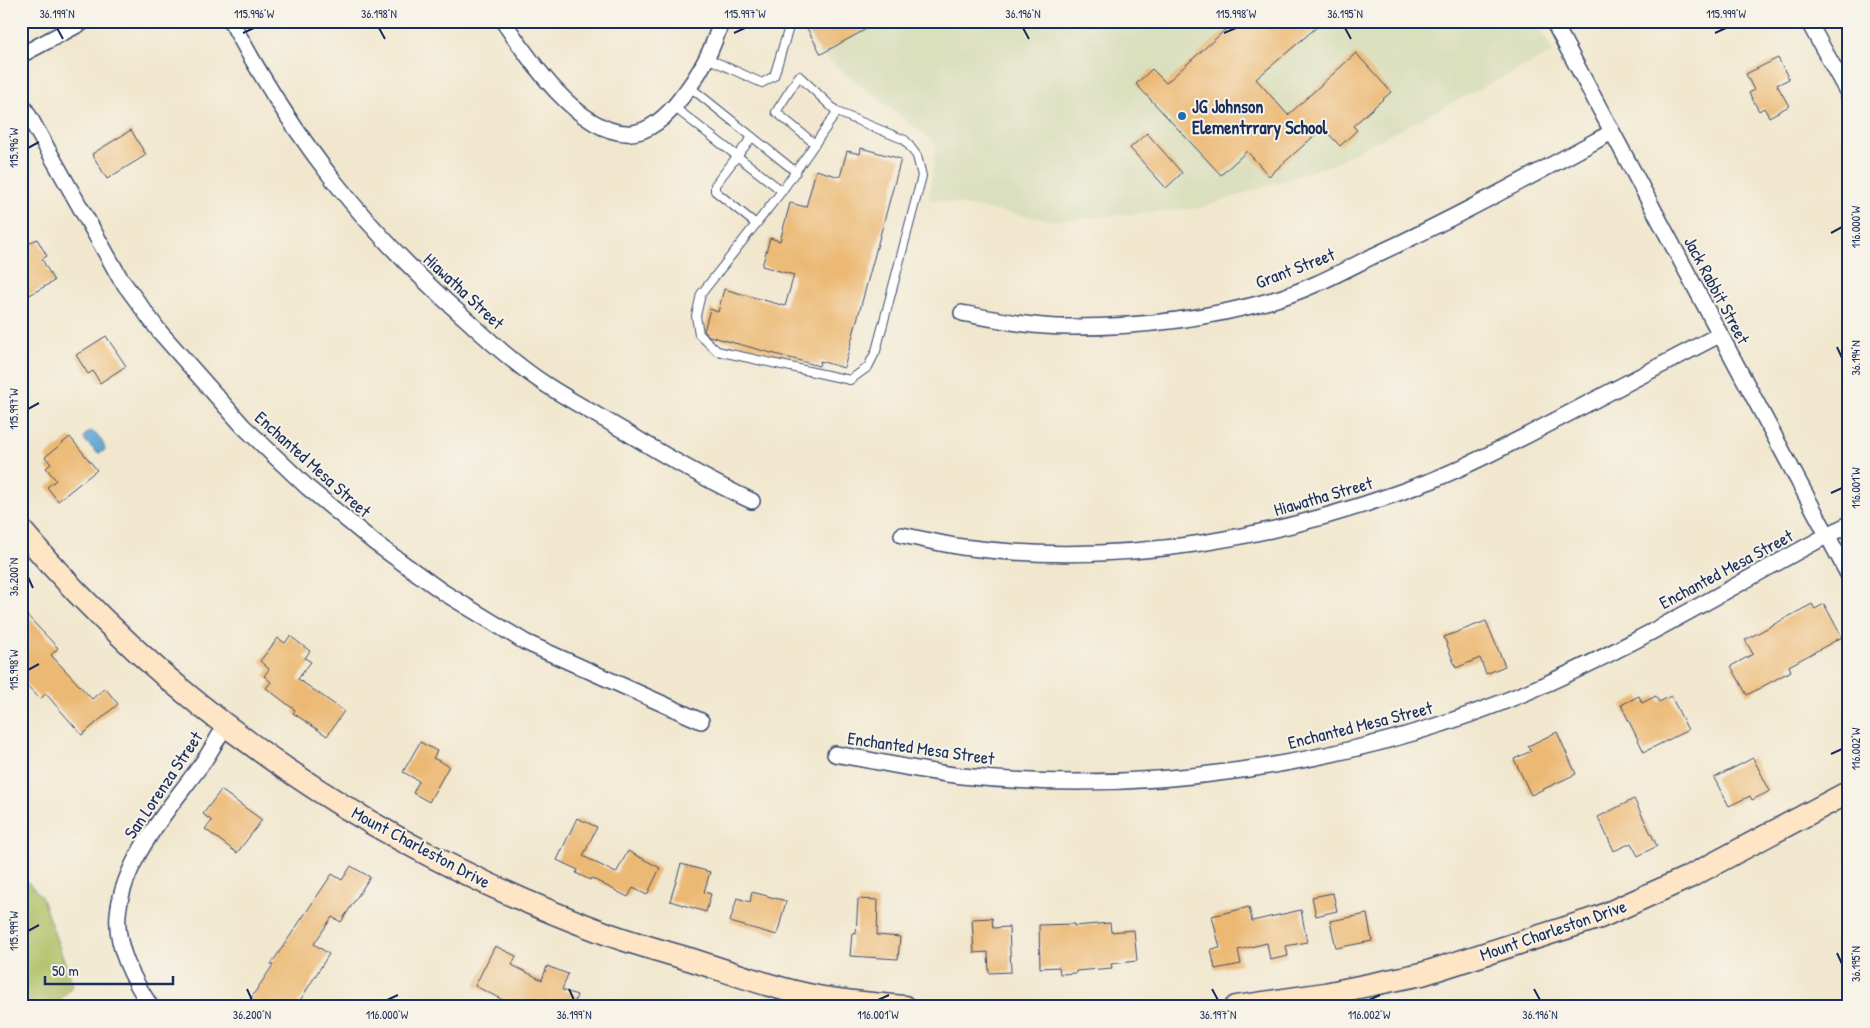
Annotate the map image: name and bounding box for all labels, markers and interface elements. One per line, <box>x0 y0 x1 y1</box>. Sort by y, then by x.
text: 36.199°N <box>39 5 75 22</box>
text: 115.996°W <box>234 5 275 22</box>
text: 36.198°N <box>361 5 397 22</box>
text: 115.997°W <box>724 5 766 22</box>
text: 36.196°N <box>1005 5 1041 22</box>
text: 115.998°W <box>1216 5 1257 22</box>
text: 36.195°N <box>1327 5 1363 22</box>
text: 115.999°W <box>1706 5 1746 22</box>
place label: JG Johnson Elementrrary School <box>1192 94 1329 141</box>
marker: JG Johnson Elementrrary School <box>1176 110 1188 122</box>
text: 115.996°W <box>5 127 22 168</box>
text: 116.000°W <box>1847 205 1864 248</box>
street label: Jack Rabbit Street <box>1678 232 1756 349</box>
street label: Grant Street <box>1252 241 1339 295</box>
street label: Hiawatha Street <box>418 247 510 335</box>
text: 36.194°N <box>1847 340 1864 376</box>
text: 115.997°W <box>5 388 22 430</box>
street label: Enchanted Mesa Street <box>250 405 377 523</box>
text: 116.001°W <box>1847 467 1864 509</box>
street label: Hiawatha Street <box>1271 470 1376 522</box>
street label: Enchanted Mesa Street <box>1655 523 1798 615</box>
text: 36.200°N <box>5 558 22 596</box>
text: 115.998°W <box>5 649 22 690</box>
street label: Enchanted Mesa Street <box>1285 695 1436 755</box>
street label: Enchanted Mesa Street <box>846 725 997 771</box>
street label: San Lorenza Street <box>118 726 209 844</box>
text: 116.002°W <box>1847 727 1864 770</box>
street label: Mount Charleston Drive <box>347 800 495 894</box>
street label: Mount Charleston Drive <box>1476 893 1630 967</box>
text: 115.999°W <box>5 911 22 951</box>
text: 36.195°N <box>1847 946 1864 982</box>
scale bar <box>45 953 172 985</box>
text: 50 m <box>52 960 79 981</box>
text: 36.200°N <box>233 1006 271 1023</box>
text: 116.000°W <box>366 1006 409 1023</box>
text: 36.199°N <box>556 1006 592 1023</box>
text: 116.001°W <box>857 1006 899 1023</box>
text: 36.197°N <box>1200 1006 1236 1023</box>
text: 116.002°W <box>1348 1006 1391 1023</box>
text: 36.196°N <box>1522 1006 1558 1023</box>

